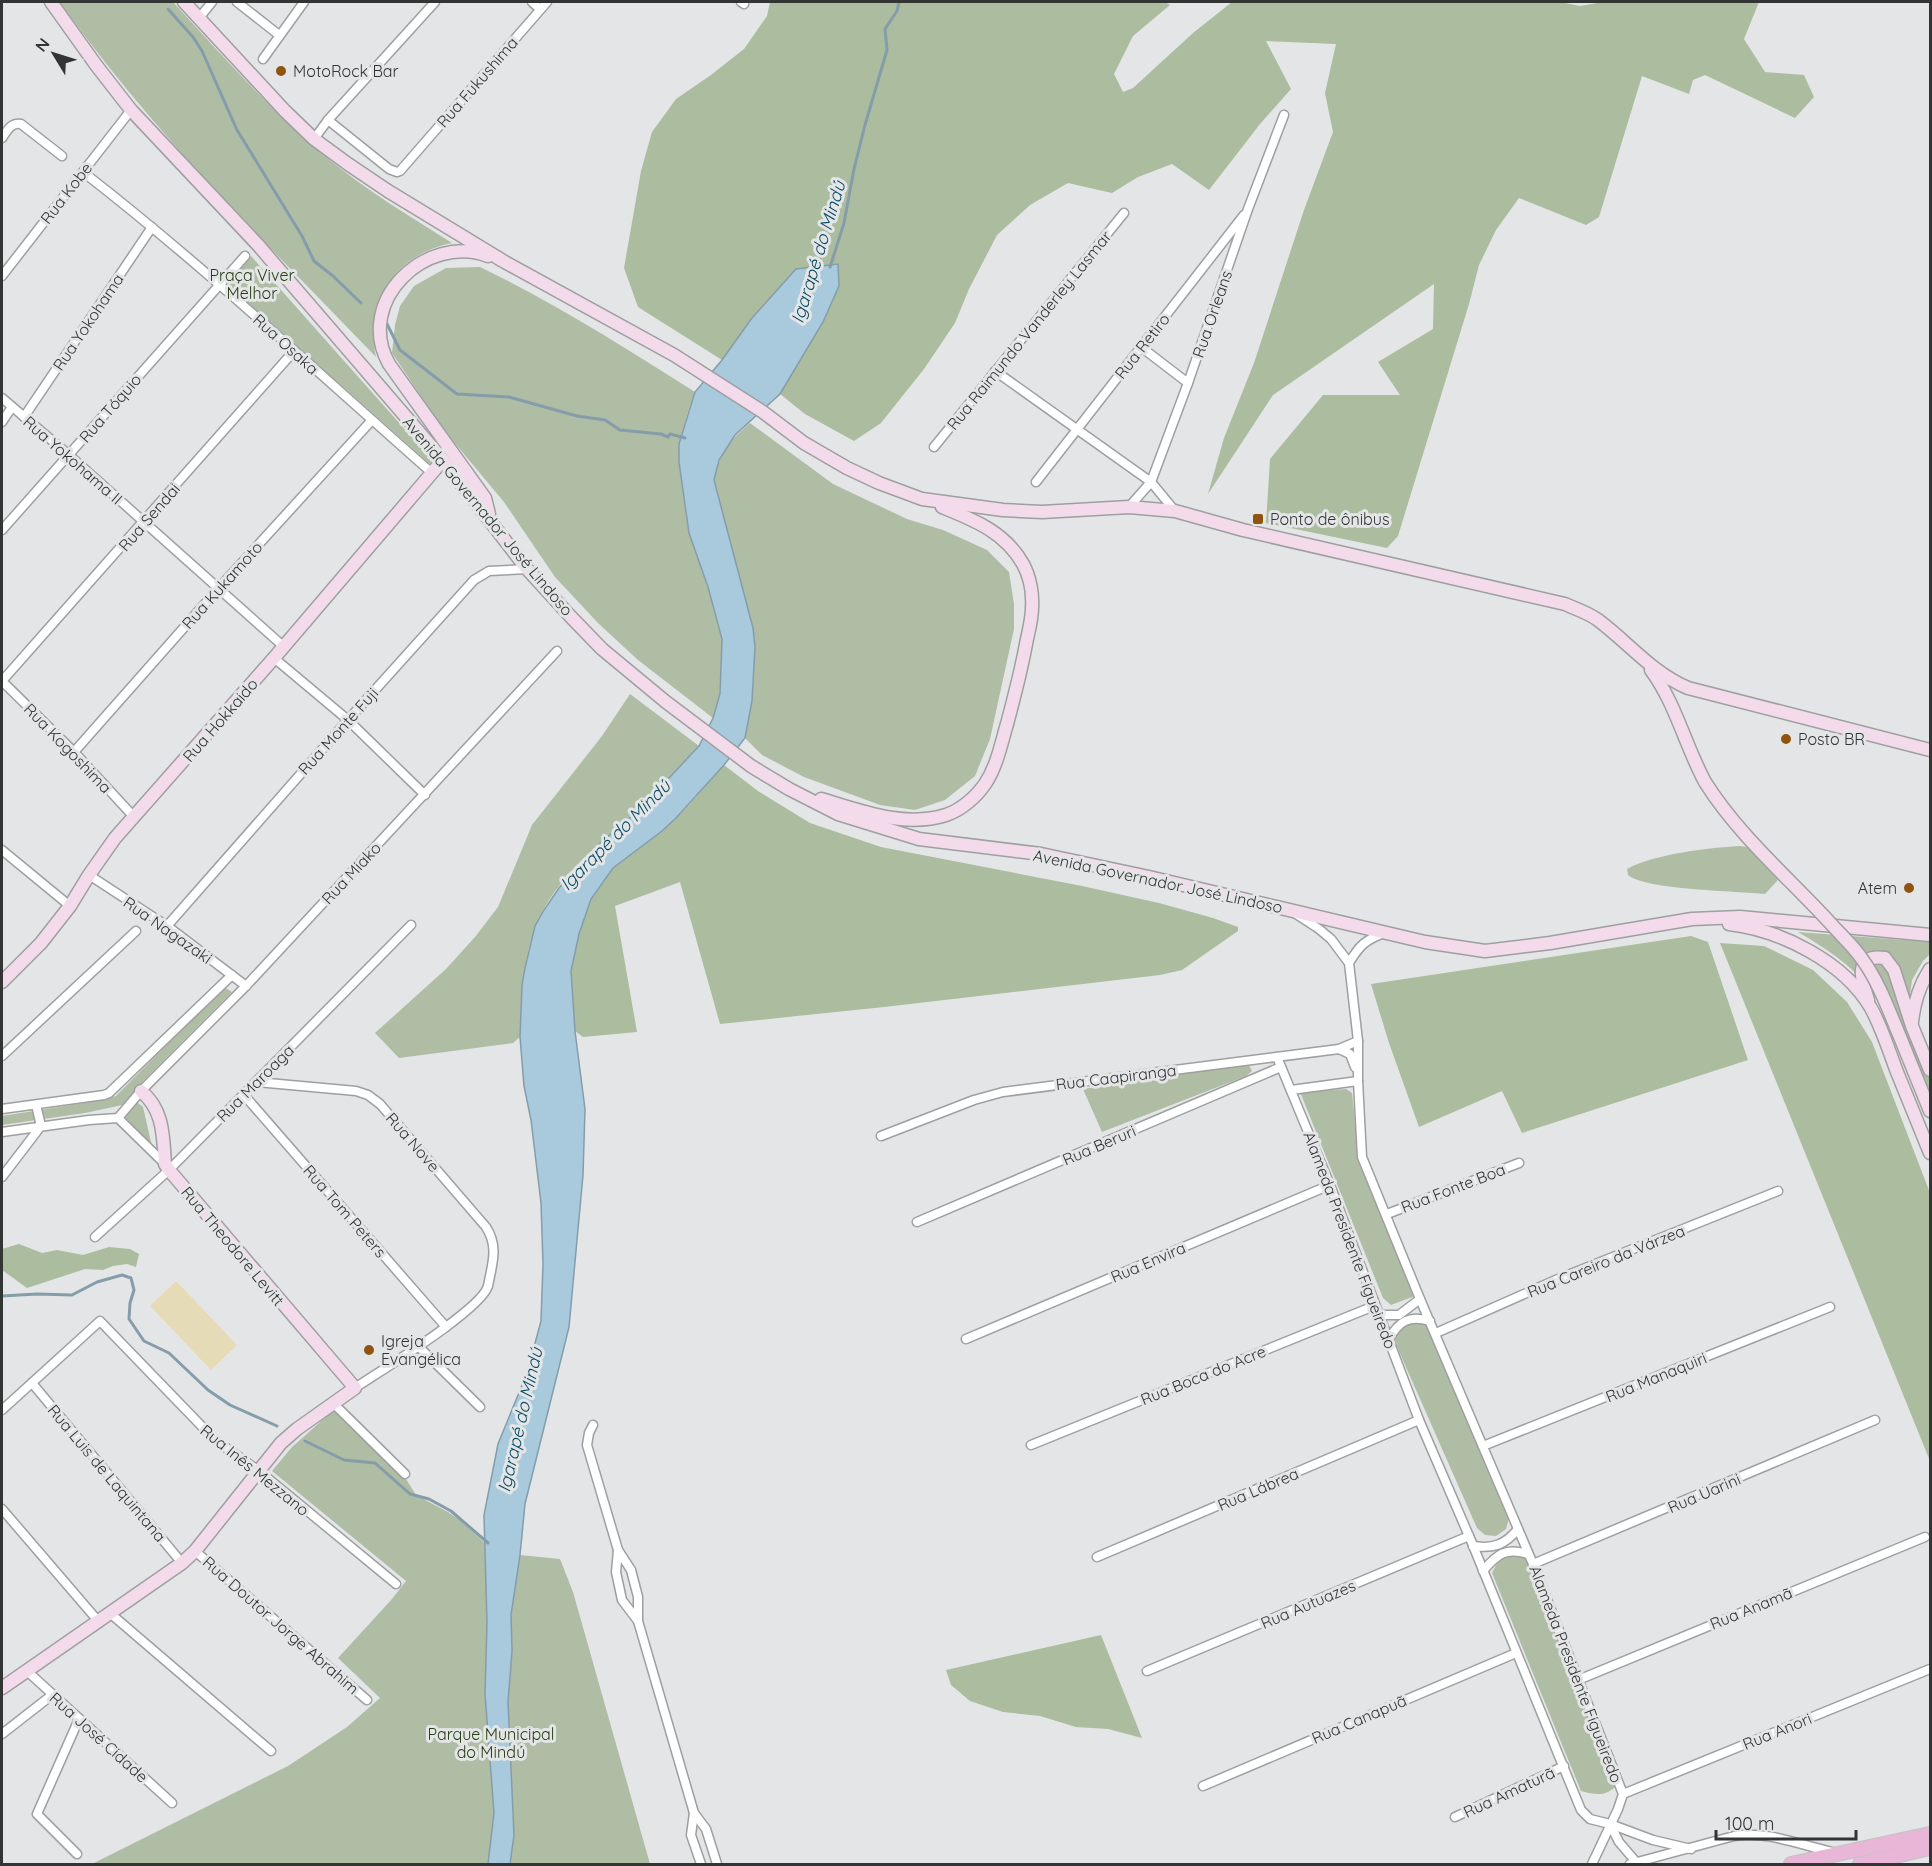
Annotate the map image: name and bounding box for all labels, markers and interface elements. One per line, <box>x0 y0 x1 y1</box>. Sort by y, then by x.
north arrow <box>24 24 84 84</box>
street label: Rua Fukushima <box>432 33 522 131</box>
text: N <box>31 34 54 56</box>
place label: MotoRock Bar <box>293 61 399 81</box>
marker: MotoRock Bar <box>274 64 288 78</box>
street label: Rua Kobe <box>36 158 96 228</box>
water label: Igarapé do Mindú <box>785 176 851 326</box>
street label: Rua Raimundo Vanderley Lasmar <box>942 226 1116 434</box>
park label: Praça Viver Melhor <box>209 265 295 303</box>
street label: Rua Orleans <box>1188 268 1236 360</box>
street label: Rua Yokohama <box>48 270 128 374</box>
street label: Rua Osaka <box>249 309 323 379</box>
street label: Rua Retiro <box>1110 309 1174 383</box>
street label: Rua Tóquio <box>75 369 145 447</box>
street label: Rua Yokohama II <box>19 411 127 509</box>
street label: Avenida Governador José Lindoso <box>399 412 577 620</box>
street label: Rua Sendai <box>114 479 184 555</box>
place label: Ponto de ônibus <box>1270 509 1389 529</box>
marker: Ponto de ônibus <box>1251 512 1265 526</box>
street label: Rua Kukamoto <box>177 537 267 633</box>
street label: Rua Hokkaido <box>178 674 262 766</box>
street label: Rua Monte Fuji <box>294 683 382 779</box>
street label: Rua Kogoshima <box>20 699 116 797</box>
place label: Posto BR <box>1798 729 1865 749</box>
marker: Posto BR <box>1779 732 1793 746</box>
water label: Igarapé do Mindú <box>555 773 677 895</box>
street label: Rua Miako <box>317 838 385 908</box>
street label: Avenida Governador José Lindoso <box>1032 845 1284 917</box>
place label: Atem <box>1858 878 1897 898</box>
marker: Atem <box>1902 881 1916 895</box>
street label: Rua Nagazaki <box>120 892 216 968</box>
street label: Rua Maroaga <box>212 1040 298 1126</box>
street label: Rua Caapiranga <box>1055 1060 1177 1094</box>
street label: Rua Nove <box>382 1108 444 1176</box>
street label: Rua Beruri <box>1059 1121 1139 1169</box>
street label: Alameda Presidente Figueiredo <box>1299 1128 1401 1352</box>
street label: Rua Fonte Boa <box>1398 1159 1508 1217</box>
street label: Rua Tom Peters <box>299 1160 391 1262</box>
street label: Rua Theodore Levitt <box>177 1182 289 1310</box>
street label: Rua Careiro da Várzea <box>1524 1220 1688 1302</box>
street label: Rua Envira <box>1107 1237 1189 1287</box>
place label: Igreja Evangélica <box>381 1331 461 1369</box>
street label: Rua Boca do Acre <box>1137 1341 1269 1409</box>
marker: Igreja Evangélica <box>362 1343 376 1357</box>
water label: Igarapé do Mindú <box>492 1344 548 1494</box>
street label: Rua Manaquiri <box>1602 1348 1710 1406</box>
street label: Rua Luis de Laquintana <box>44 1400 170 1546</box>
street label: Rua Inês Mezzano <box>197 1420 313 1520</box>
street label: Rua Lábrea <box>1214 1463 1302 1515</box>
street label: Rua Uarini <box>1665 1469 1743 1517</box>
street label: Rua Doutor Jorge Abrahim <box>199 1552 363 1698</box>
street label: Alameda Presidente Figueiredo <box>1525 1562 1627 1786</box>
street label: Rua Autuazes <box>1257 1575 1359 1633</box>
street label: Rua Anamã <box>1707 1582 1795 1634</box>
street label: Rua José Cidade <box>46 1688 152 1786</box>
street label: Rua Canapuã <box>1308 1690 1410 1748</box>
street label: Rua Anori <box>1740 1708 1814 1754</box>
park label: Parque Municipal do Mindú <box>428 1724 554 1762</box>
street label: Rua Amaturã <box>1460 1762 1558 1822</box>
scale bar <box>1716 1803 1856 1841</box>
text: 100 m <box>1725 1812 1774 1835</box>

